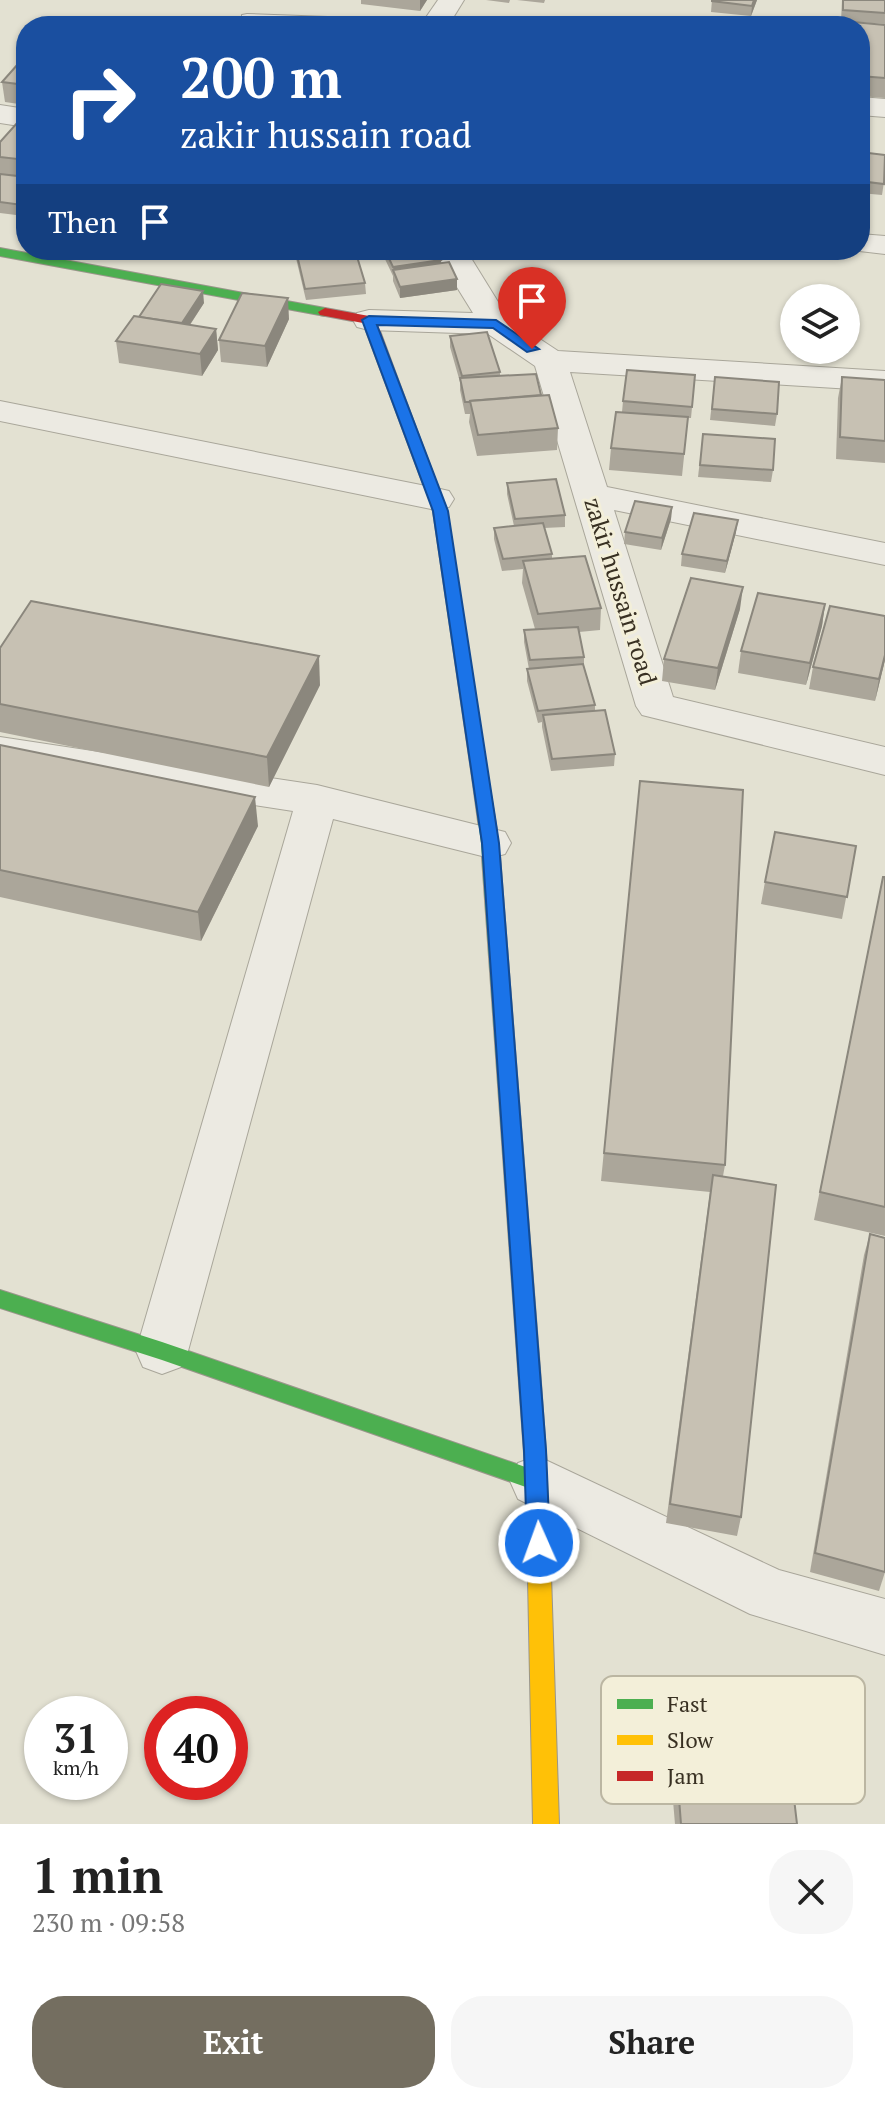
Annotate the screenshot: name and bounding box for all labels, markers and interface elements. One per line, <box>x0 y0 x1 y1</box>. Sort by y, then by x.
text: 200 m <box>180 40 342 114</box>
icon: right <box>48 48 152 152</box>
text: zakir hussain road <box>180 111 472 158</box>
icon: arrive <box>133 200 177 244</box>
text: Then <box>48 202 117 242</box>
pin <box>498 267 566 349</box>
icon: arrive <box>510 279 554 323</box>
map controls <box>780 284 860 364</box>
button: layers <box>780 284 860 364</box>
street label: zakir hussain road <box>577 493 665 689</box>
position arrow <box>497 1501 581 1585</box>
legend <box>601 1676 865 1804</box>
text: Fast <box>667 1689 708 1718</box>
speed limit sign: 40 <box>144 1696 248 1800</box>
text: 31 <box>53 1711 99 1764</box>
text: Slow <box>667 1725 714 1754</box>
text: km/h <box>53 1754 99 1781</box>
text: Jam <box>667 1761 705 1790</box>
text: 1 min <box>32 1843 163 1907</box>
button: close <box>769 1850 853 1934</box>
text: 230 m · 09:58 <box>32 1905 185 1939</box>
button: Exit <box>32 1996 435 2088</box>
button: Share <box>451 1996 853 2088</box>

